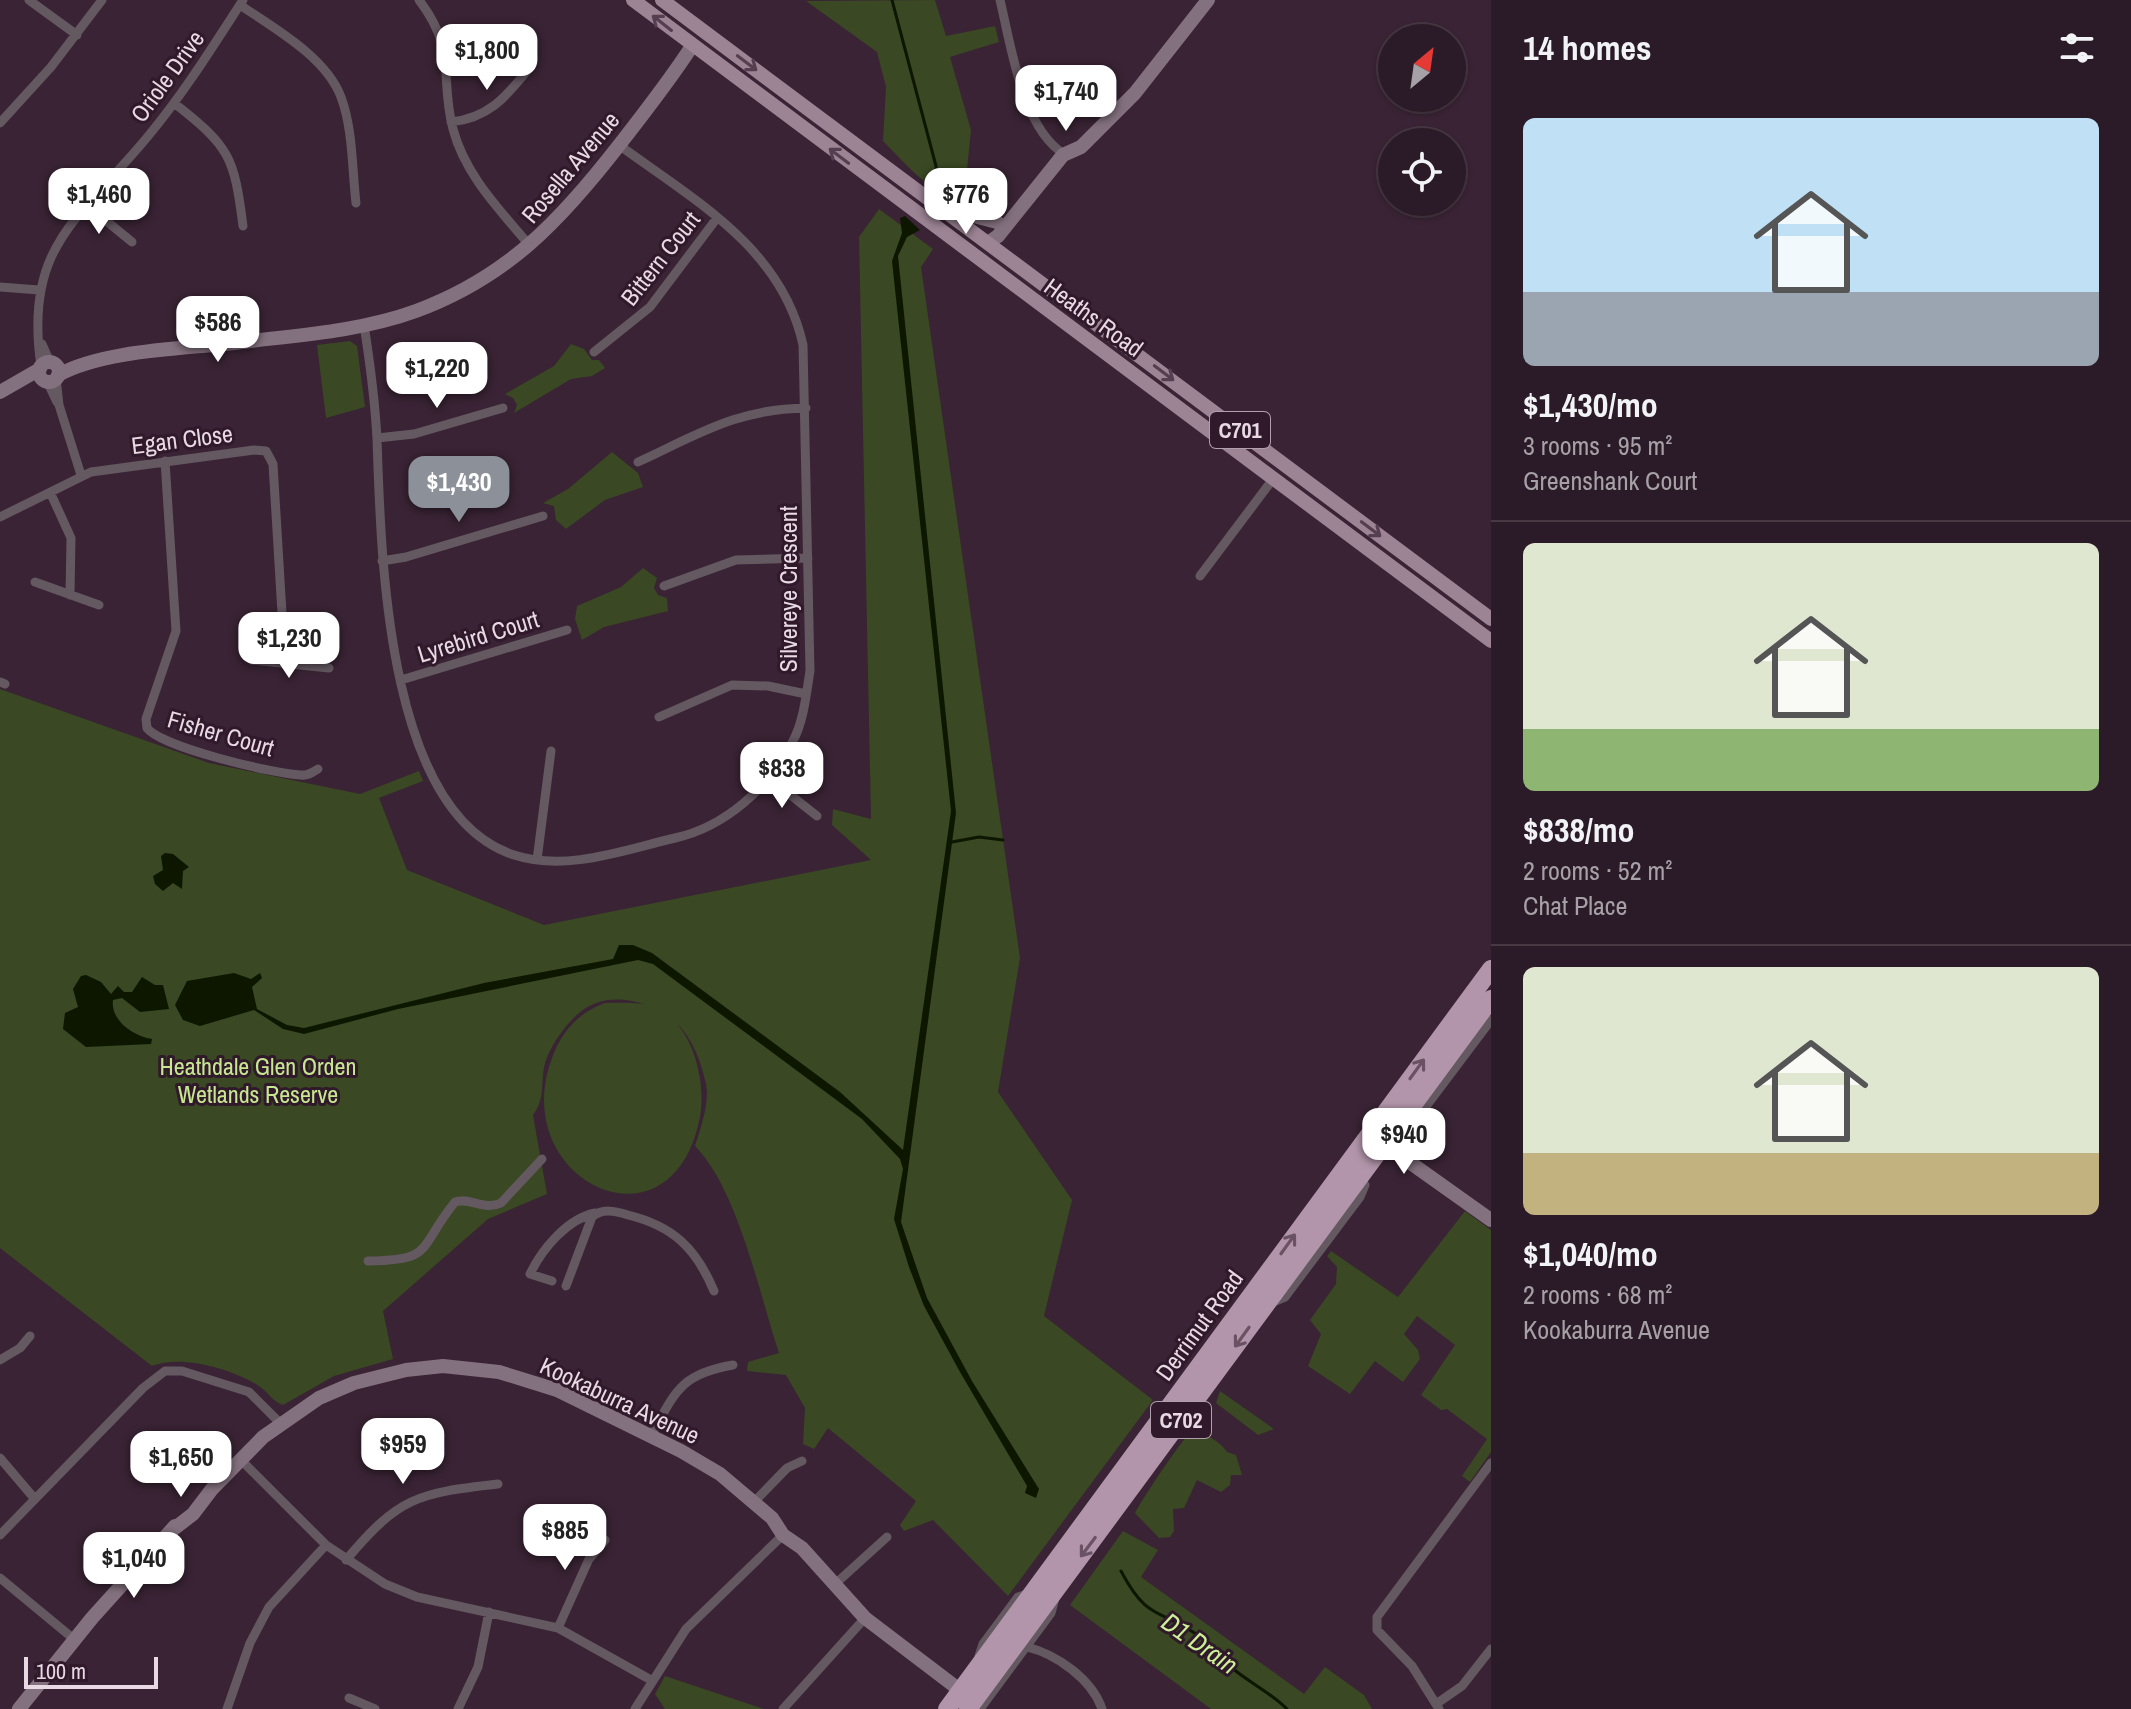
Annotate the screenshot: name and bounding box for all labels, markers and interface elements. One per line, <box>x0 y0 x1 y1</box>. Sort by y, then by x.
one-way arrow <box>652 14 673 31</box>
street label: Oriole Drive <box>123 24 211 128</box>
pin: $1,800 <box>422 24 552 92</box>
north arrow <box>1378 24 1466 112</box>
map controls <box>1378 24 1466 216</box>
text: 14 homes <box>1523 25 1652 71</box>
icon: filters <box>2055 26 2099 70</box>
text: $1,800 <box>454 32 520 67</box>
one-way arrow <box>736 54 757 71</box>
pin: $1,740 <box>1001 65 1131 133</box>
text: $1,740 <box>1033 73 1099 108</box>
street label: Rosella Avenue <box>514 104 626 230</box>
button: locate <box>1378 128 1466 216</box>
one-way arrow <box>828 147 850 164</box>
pin: $1,460 <box>34 168 164 236</box>
pin: $776 <box>919 168 1013 236</box>
icon: home <box>1739 170 1883 314</box>
text: $1,460 <box>66 176 132 211</box>
text: $776 <box>942 176 990 211</box>
street label: Bittern Court <box>613 204 707 312</box>
street label: Heaths Road <box>1038 270 1150 364</box>
pin: $586 <box>171 296 265 364</box>
text: $586 <box>194 304 242 339</box>
pin: $1,220 <box>372 342 502 410</box>
text: $1,220 <box>404 350 470 385</box>
one-way arrow <box>1152 364 1174 381</box>
text: $1,430/mo <box>1523 382 1658 428</box>
road number: C701 <box>1210 412 1270 448</box>
street label: Egan Close <box>130 417 234 461</box>
text: 3 rooms · 95 m² <box>1523 428 1672 463</box>
pin: $1,430 <box>394 456 524 524</box>
text: Greenshank Court <box>1523 463 1697 498</box>
text: $1,430 <box>426 464 492 499</box>
street label: Silvereye Crescent <box>772 505 804 672</box>
one-way arrow <box>1360 521 1382 538</box>
icon: home <box>1739 595 1883 739</box>
street label: Lyrebird Court <box>414 602 543 670</box>
pin: $1,230 <box>224 612 354 680</box>
text: $1,230 <box>256 620 322 655</box>
street label: Fisher Court <box>164 703 278 764</box>
pin: $838 <box>735 742 829 810</box>
text: $838 <box>758 750 806 785</box>
text: $838/mo <box>1523 807 1635 853</box>
text: 2 rooms · 52 m² <box>1523 853 1672 888</box>
text: Chat Place <box>1523 888 1627 923</box>
icon: home <box>1739 1019 1883 1163</box>
park label: Heathdale Glen Orden Wetlands Reserve <box>160 1050 356 1110</box>
one-way arrow <box>1408 1058 1425 1080</box>
pin: $940 <box>1357 1108 1451 1176</box>
text: $940 <box>1380 1116 1428 1151</box>
text: $1,040/mo <box>1523 1231 1658 1277</box>
one-way arrow <box>1280 1234 1297 1255</box>
street label: Derrimut Road <box>1148 1263 1250 1387</box>
text: 2 rooms · 68 m² <box>1523 1277 1672 1312</box>
text: Kookaburra Avenue <box>1523 1312 1710 1347</box>
one-way arrow <box>1234 1326 1251 1347</box>
street label: Kookaburra Avenue <box>535 1349 705 1451</box>
road number: C702 <box>1151 1402 1211 1438</box>
pin: $959 <box>356 1418 450 1486</box>
text: $959 <box>379 1426 427 1461</box>
pin: $1,650 <box>116 1431 246 1499</box>
text: $1,650 <box>148 1439 214 1474</box>
pin: $885 <box>518 1504 612 1572</box>
text: $885 <box>541 1512 589 1547</box>
pin: $1,040 <box>69 1532 199 1600</box>
one-way arrow <box>1080 1536 1097 1557</box>
text: $1,040 <box>101 1540 167 1575</box>
water label: D1 Drain <box>1155 1604 1245 1682</box>
scale bar <box>24 1653 158 1689</box>
text: 100 m <box>36 1656 86 1686</box>

